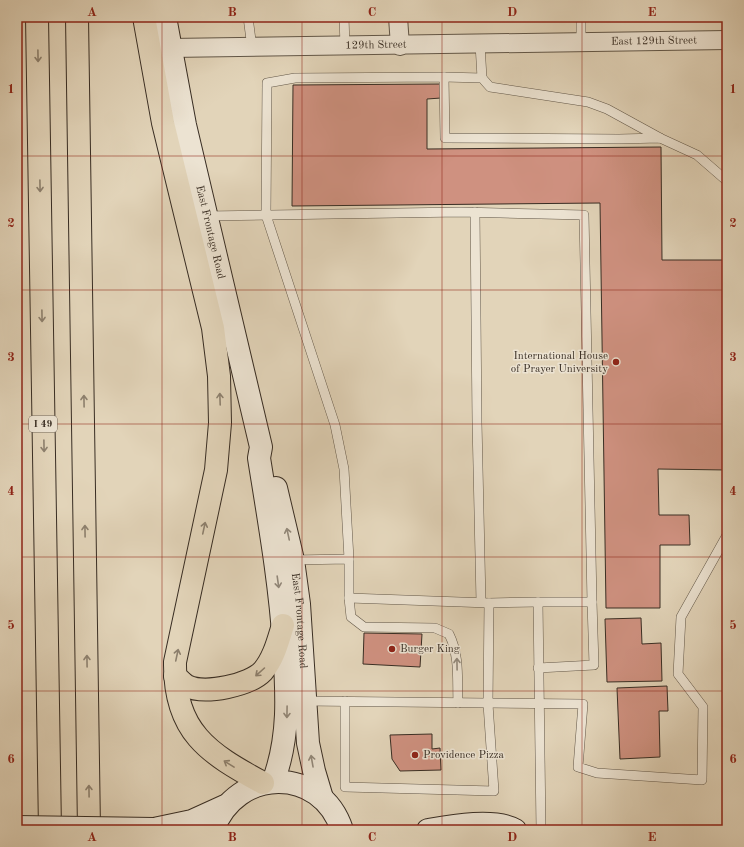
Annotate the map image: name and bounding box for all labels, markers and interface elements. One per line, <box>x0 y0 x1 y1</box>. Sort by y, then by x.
text: A <box>87 6 97 19</box>
text: B <box>227 6 237 19</box>
text: C <box>368 6 376 19</box>
text: D <box>507 6 517 19</box>
text: E <box>648 6 657 19</box>
street label: East 129th Street <box>611 35 697 47</box>
street label: 129th Street <box>345 39 407 51</box>
one-way arrow <box>34 49 41 62</box>
text: 1 <box>7 83 15 96</box>
text: 1 <box>729 83 737 96</box>
one-way arrow <box>36 179 44 192</box>
street label: East Frontage Road <box>194 184 227 280</box>
text: 2 <box>7 217 15 230</box>
text: 2 <box>729 217 737 230</box>
one-way arrow <box>38 309 46 322</box>
text: 3 <box>7 351 15 364</box>
place label: International House of Prayer University <box>511 351 608 375</box>
text: 3 <box>729 351 737 364</box>
marker: International House of Prayer University <box>611 357 621 367</box>
one-way arrow <box>216 393 223 406</box>
one-way arrow <box>80 395 88 408</box>
road number: I 49 <box>29 416 57 432</box>
one-way arrow <box>40 439 48 452</box>
text: 4 <box>7 485 15 498</box>
text: 4 <box>729 485 737 498</box>
one-way arrow <box>201 521 209 534</box>
one-way arrow <box>81 525 89 538</box>
one-way arrow <box>283 528 291 541</box>
street label: East Frontage Road <box>289 572 309 669</box>
one-way arrow <box>274 575 282 588</box>
text: 5 <box>7 619 15 632</box>
text: 5 <box>729 619 737 632</box>
marker: Burger King <box>387 644 397 654</box>
place label: Burger King <box>400 644 460 655</box>
one-way arrow <box>173 648 181 661</box>
one-way arrow <box>83 655 91 668</box>
one-way arrow <box>453 658 461 671</box>
one-way arrow <box>255 667 265 677</box>
one-way arrow <box>283 705 291 718</box>
marker: Providence Pizza <box>410 750 420 760</box>
place label: Providence Pizza <box>423 750 505 761</box>
text: 6 <box>7 753 15 766</box>
text: 6 <box>729 753 737 766</box>
one-way arrow <box>308 755 316 768</box>
one-way arrow <box>223 760 235 768</box>
one-way arrow <box>85 785 93 798</box>
text: A <box>87 831 97 844</box>
text: B <box>227 831 237 844</box>
text: C <box>368 831 376 844</box>
text: D <box>507 831 517 844</box>
text: E <box>648 831 657 844</box>

